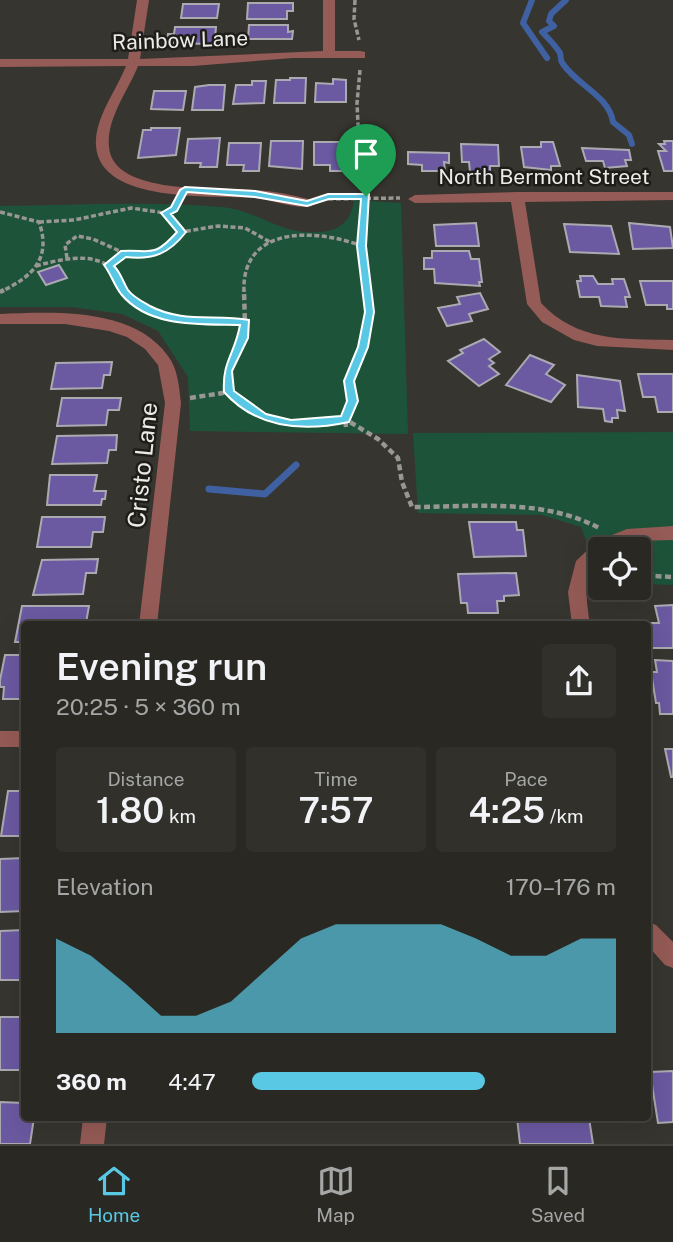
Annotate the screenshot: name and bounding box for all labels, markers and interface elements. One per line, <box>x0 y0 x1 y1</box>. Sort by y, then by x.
street label: Rainbow Lane <box>112 25 248 55</box>
pin <box>336 124 396 196</box>
icon: arrive <box>347 135 385 173</box>
street label: North Bermont Street <box>438 164 650 189</box>
street label: Cristo Lane <box>121 401 163 529</box>
map controls <box>588 537 651 600</box>
button: locate <box>588 537 651 600</box>
text: Evening run <box>56 644 267 689</box>
button: share <box>542 644 616 718</box>
text: 20:25 · 5 × 360 m <box>56 693 241 720</box>
text: Distance <box>107 768 185 790</box>
text: Time <box>314 768 358 790</box>
text: Pace <box>504 768 548 790</box>
text: 1.80 <box>96 790 164 831</box>
text: 7:57 <box>299 790 373 831</box>
text: 4:25 <box>468 790 545 831</box>
text: km <box>164 805 196 827</box>
text: /km <box>545 805 584 827</box>
text: Elevation <box>56 873 154 900</box>
text: 170–176 m <box>506 873 616 900</box>
text: 360 m <box>56 1068 127 1095</box>
text: 4:47 <box>168 1068 216 1095</box>
tab: Home <box>88 1162 140 1226</box>
tab: Map <box>316 1162 355 1226</box>
tab: Saved <box>531 1162 585 1226</box>

